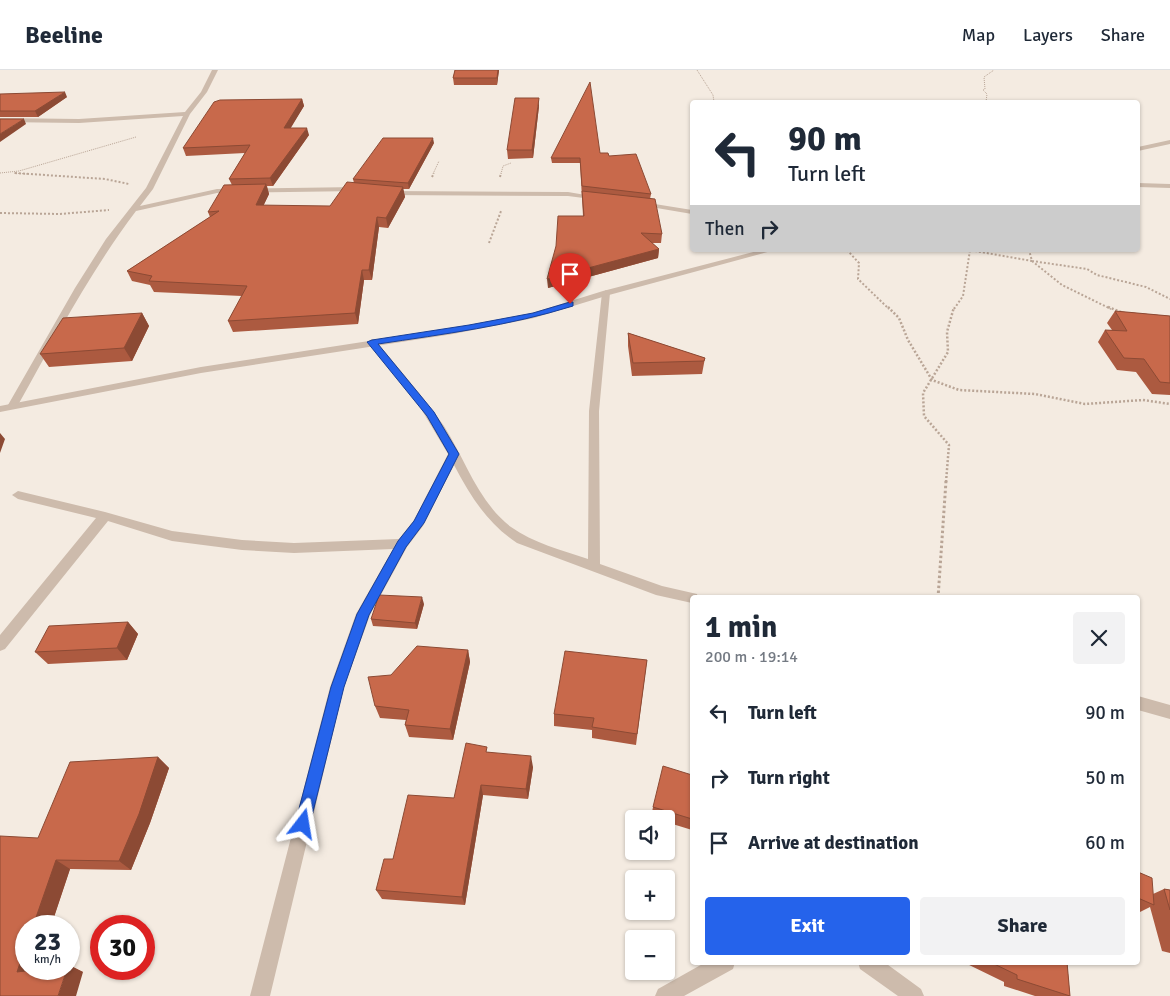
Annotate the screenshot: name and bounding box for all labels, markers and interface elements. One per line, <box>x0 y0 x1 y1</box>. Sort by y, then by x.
text: Beeline <box>25 20 103 50</box>
text: Map <box>962 24 995 46</box>
text: Layers <box>1023 24 1073 46</box>
text: Share <box>1101 24 1145 46</box>
text: 90 m <box>788 117 862 160</box>
icon: left <box>705 120 770 185</box>
text: Turn left <box>788 160 866 187</box>
icon: right <box>755 215 783 243</box>
text: Then <box>705 217 745 241</box>
pin <box>549 253 591 304</box>
icon: arrive <box>556 260 584 288</box>
text: 1 min <box>705 609 777 646</box>
button: close <box>1073 612 1125 664</box>
text: 200 m · 19:14 <box>705 647 798 667</box>
icon: left <box>705 699 733 727</box>
text: Turn left <box>748 701 817 725</box>
text: 90 m <box>1085 701 1125 725</box>
icon: right <box>705 764 733 792</box>
text: Turn right <box>748 766 830 790</box>
text: 50 m <box>1085 766 1125 790</box>
position arrow <box>276 797 328 849</box>
map controls <box>625 810 675 980</box>
button: sound <box>625 810 675 860</box>
icon: arrive <box>705 829 733 857</box>
text: Arrive at destination <box>748 831 919 855</box>
text: 60 m <box>1085 831 1125 855</box>
button: + <box>625 870 675 920</box>
button: Exit <box>705 897 910 955</box>
button: Share <box>920 897 1125 955</box>
speed limit sign: 30 <box>90 915 155 980</box>
text: 23 <box>34 926 61 957</box>
button: − <box>625 930 675 980</box>
text: km/h <box>34 952 61 967</box>

